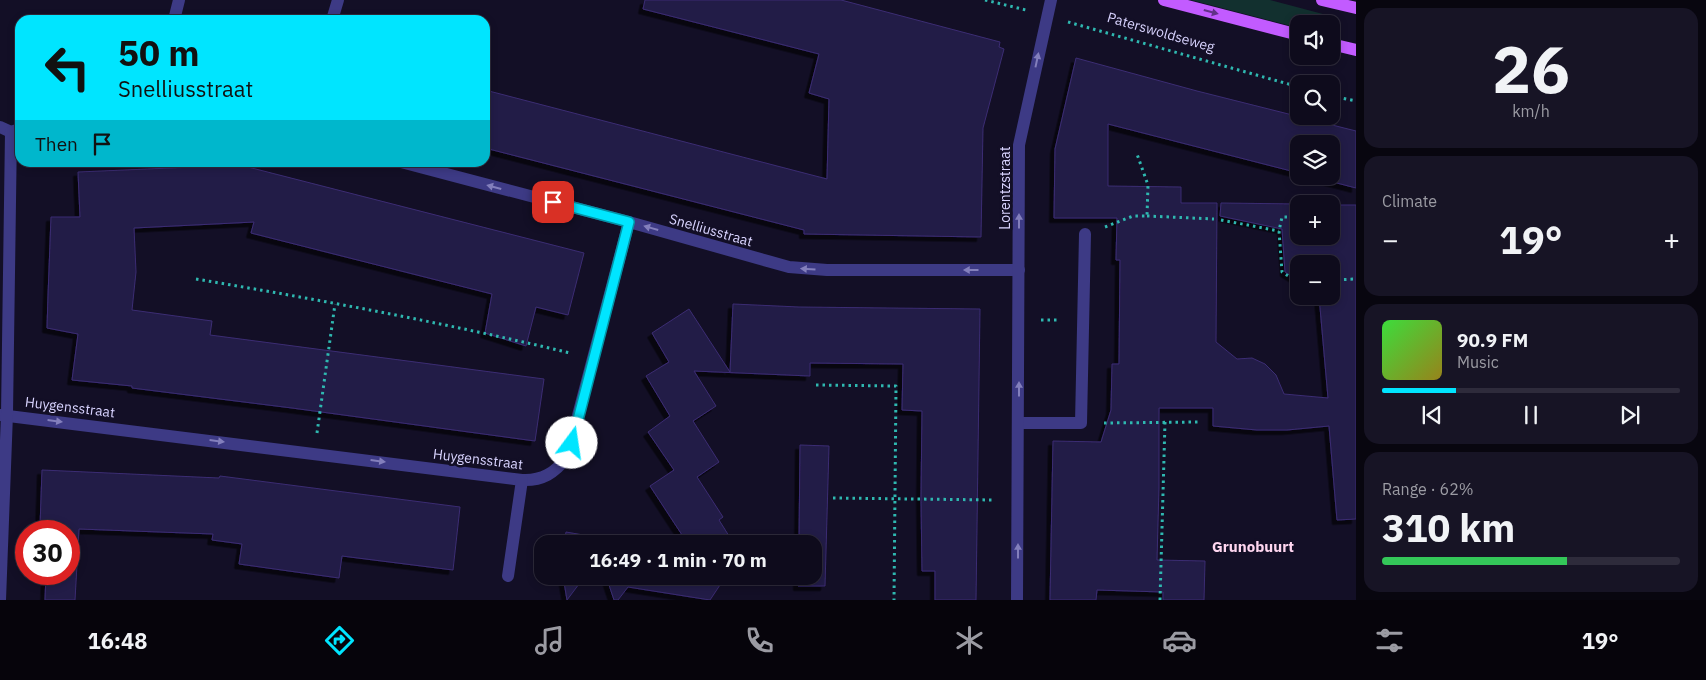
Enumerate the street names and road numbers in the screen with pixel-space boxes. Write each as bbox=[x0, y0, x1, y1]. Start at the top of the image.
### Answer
street label: Paterswoldseweg bbox=[1105, 8, 1217, 56]
street label: Lorentzstraat bbox=[996, 146, 1014, 230]
street label: Snelliusstraat bbox=[667, 209, 755, 251]
street label: Huygensstraat bbox=[24, 393, 116, 421]
street label: Huygensstraat bbox=[432, 445, 524, 473]

